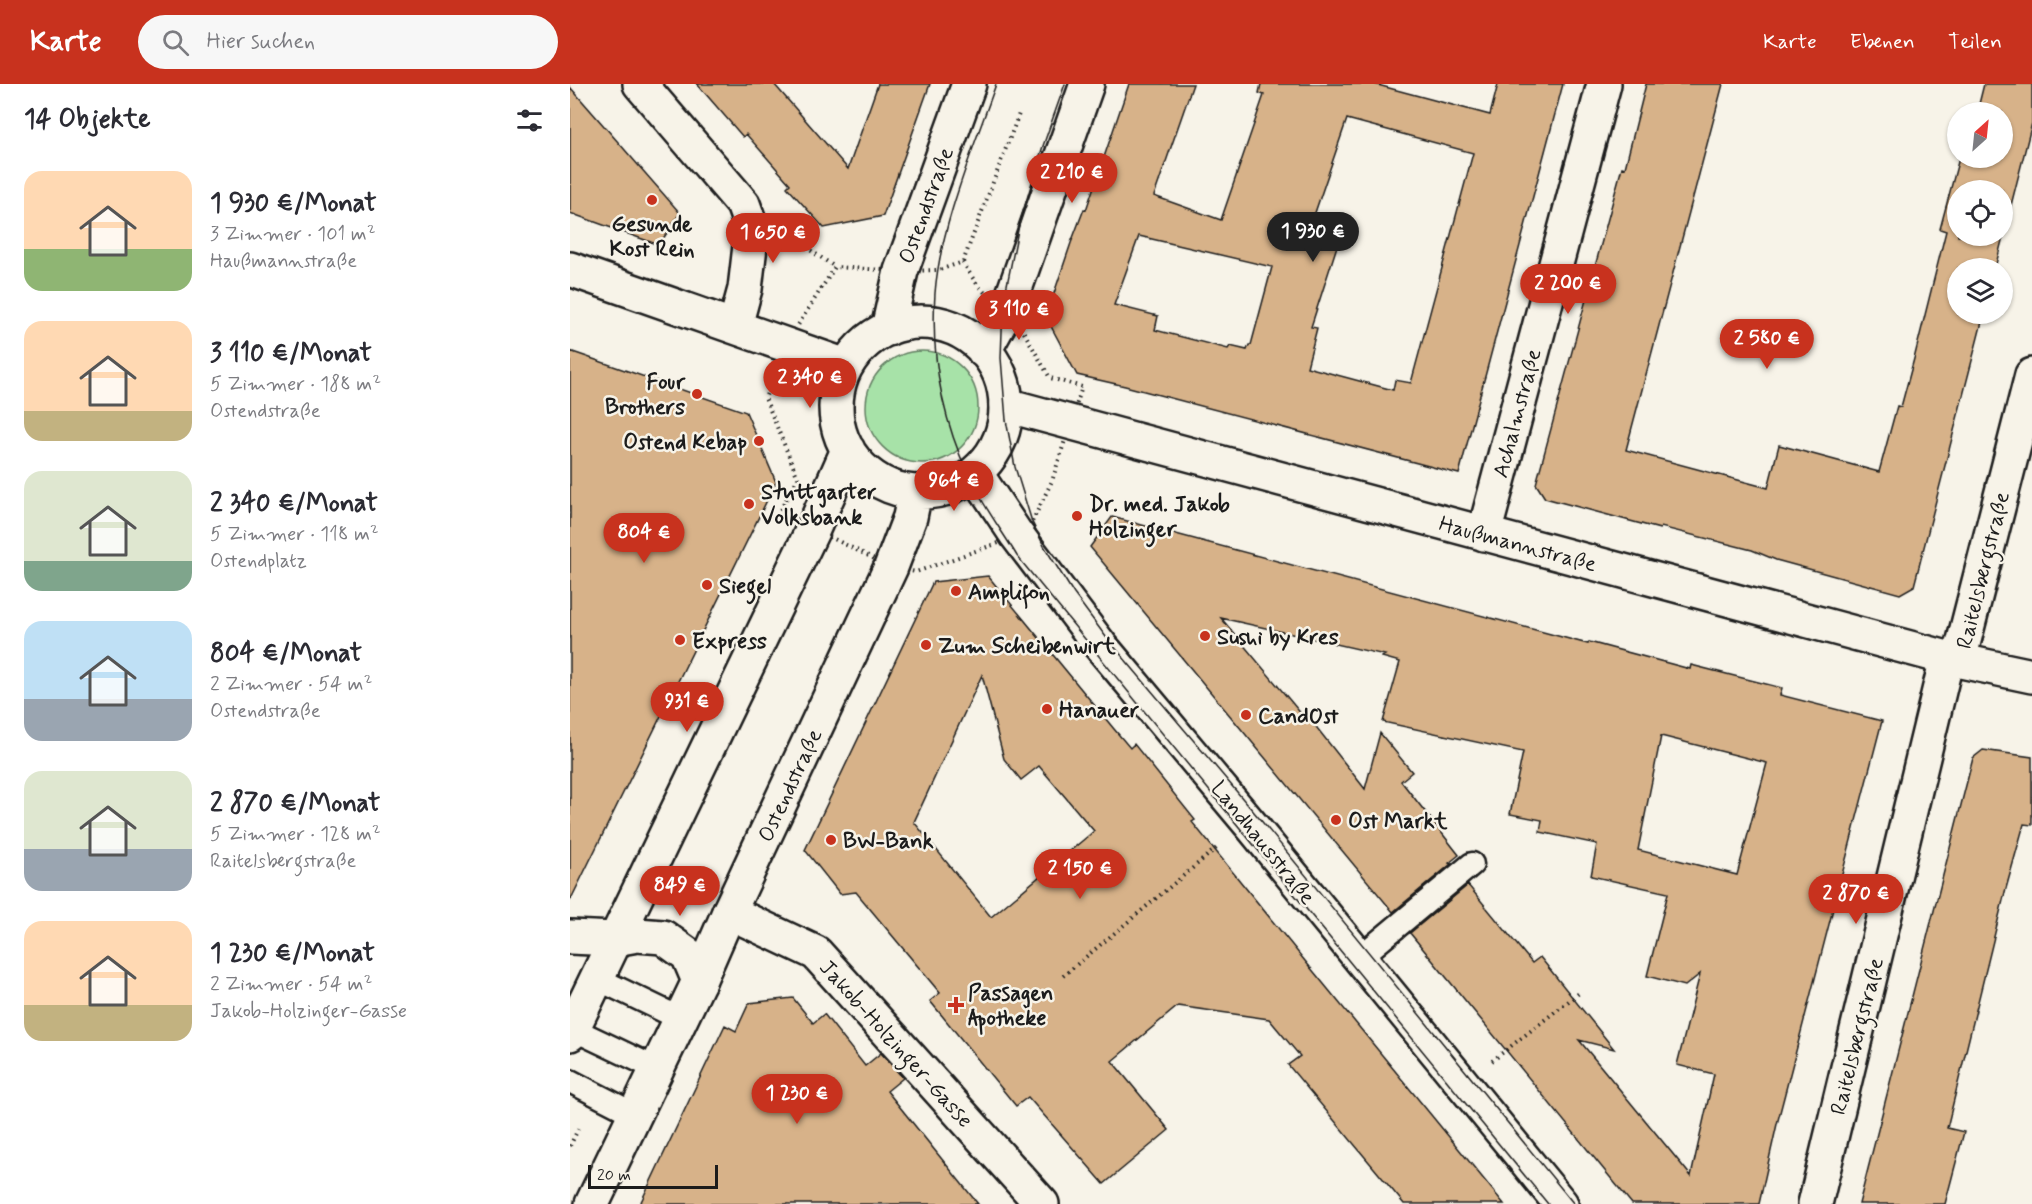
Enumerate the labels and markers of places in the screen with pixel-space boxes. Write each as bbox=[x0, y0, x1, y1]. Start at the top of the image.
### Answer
pin: 2 210 € bbox=[1017, 153, 1127, 204]
marker: Gesunde Kost Rein bbox=[645, 193, 659, 207]
place label: Gesunde Kost Rein bbox=[609, 211, 695, 264]
pin: 1 930 € bbox=[1258, 212, 1368, 263]
pin: 1 650 € bbox=[718, 213, 828, 264]
pin: 2 200 € bbox=[1513, 264, 1623, 315]
pin: 3 110 € bbox=[964, 290, 1074, 341]
pin: 2 580 € bbox=[1712, 319, 1822, 370]
pin: 2 340 € bbox=[755, 358, 865, 409]
place label: Four Brothers bbox=[605, 369, 686, 422]
marker: Four Brothers bbox=[690, 387, 704, 401]
place label: Ostend Kebap bbox=[623, 429, 747, 457]
marker: Ostend Kebap bbox=[752, 434, 766, 448]
pin: 964 € bbox=[912, 461, 996, 512]
place label: Stuttgarter Volksbank bbox=[761, 479, 877, 532]
place label: Dr. med. Jakob Holzinger bbox=[1089, 491, 1230, 548]
marker: Stuttgarter Volksbank bbox=[742, 497, 756, 511]
marker: Dr. med. Jakob Holzinger bbox=[1070, 509, 1084, 523]
pin: 804 € bbox=[602, 513, 686, 564]
place label: Siegel bbox=[719, 573, 772, 605]
marker: Siegel bbox=[700, 578, 714, 592]
place label: Amplifon bbox=[968, 579, 1050, 609]
marker: Amplifon bbox=[949, 584, 963, 598]
place label: Sushi by Kres bbox=[1217, 624, 1339, 652]
place label: Express bbox=[692, 628, 767, 656]
marker: Sushi by Kres bbox=[1198, 629, 1212, 643]
marker: Express bbox=[673, 633, 687, 647]
place label: Zum Scheibenwirt bbox=[938, 633, 1117, 661]
marker: Zum Scheibenwirt bbox=[919, 638, 933, 652]
pin: 931 € bbox=[645, 682, 729, 733]
place label: Hanauer bbox=[1059, 697, 1140, 725]
marker: Hanauer bbox=[1040, 702, 1054, 716]
place label: CandOst bbox=[1258, 703, 1339, 731]
marker: CandOst bbox=[1239, 708, 1253, 722]
place label: Ost Markt bbox=[1348, 808, 1449, 836]
marker: Ost Markt bbox=[1329, 813, 1343, 827]
place label: BW-Bank bbox=[843, 828, 934, 856]
marker: BW-Bank bbox=[824, 833, 838, 847]
pin: 2 150 € bbox=[1025, 849, 1135, 900]
pin: 849 € bbox=[638, 866, 722, 917]
pin: 2 870 € bbox=[1801, 874, 1911, 925]
place label: Passagen Apotheke bbox=[968, 980, 1053, 1035]
marker: Passagen Apotheke bbox=[949, 998, 963, 1012]
pin: 1 230 € bbox=[742, 1074, 852, 1125]

